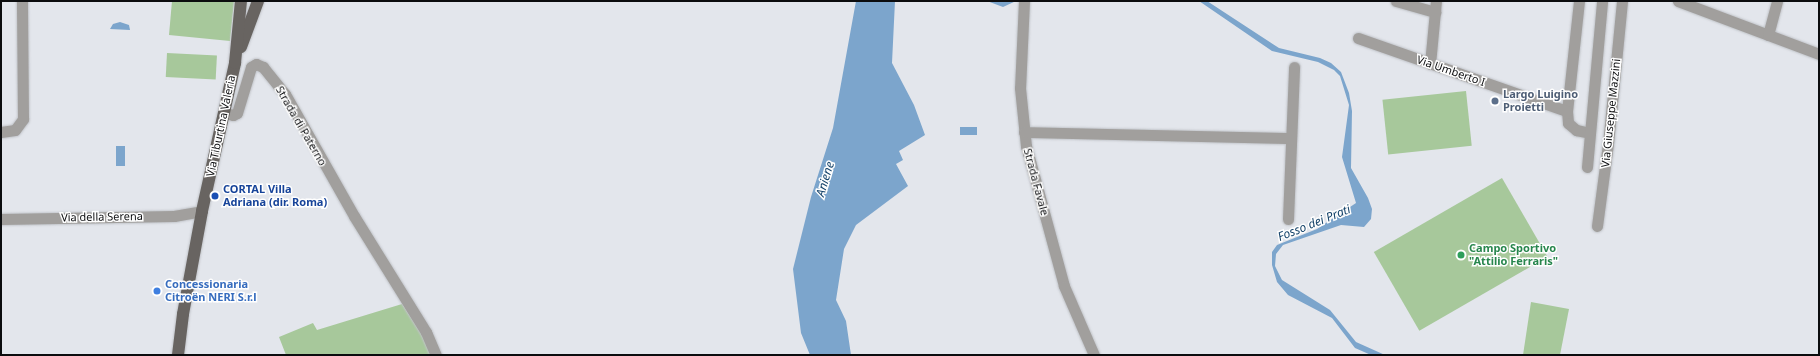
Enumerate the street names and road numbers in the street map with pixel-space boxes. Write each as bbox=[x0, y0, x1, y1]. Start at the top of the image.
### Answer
street label: Via Umberto I bbox=[1415, 53, 1487, 89]
street label: Via Giuseppe Mazzini bbox=[1599, 58, 1623, 168]
street label: Via Tiburtina Valeria bbox=[204, 74, 238, 178]
street label: Strada di Paterno bbox=[273, 84, 329, 168]
street label: Strada Favale bbox=[1021, 147, 1051, 217]
street label: Via della Serena bbox=[61, 210, 143, 224]

